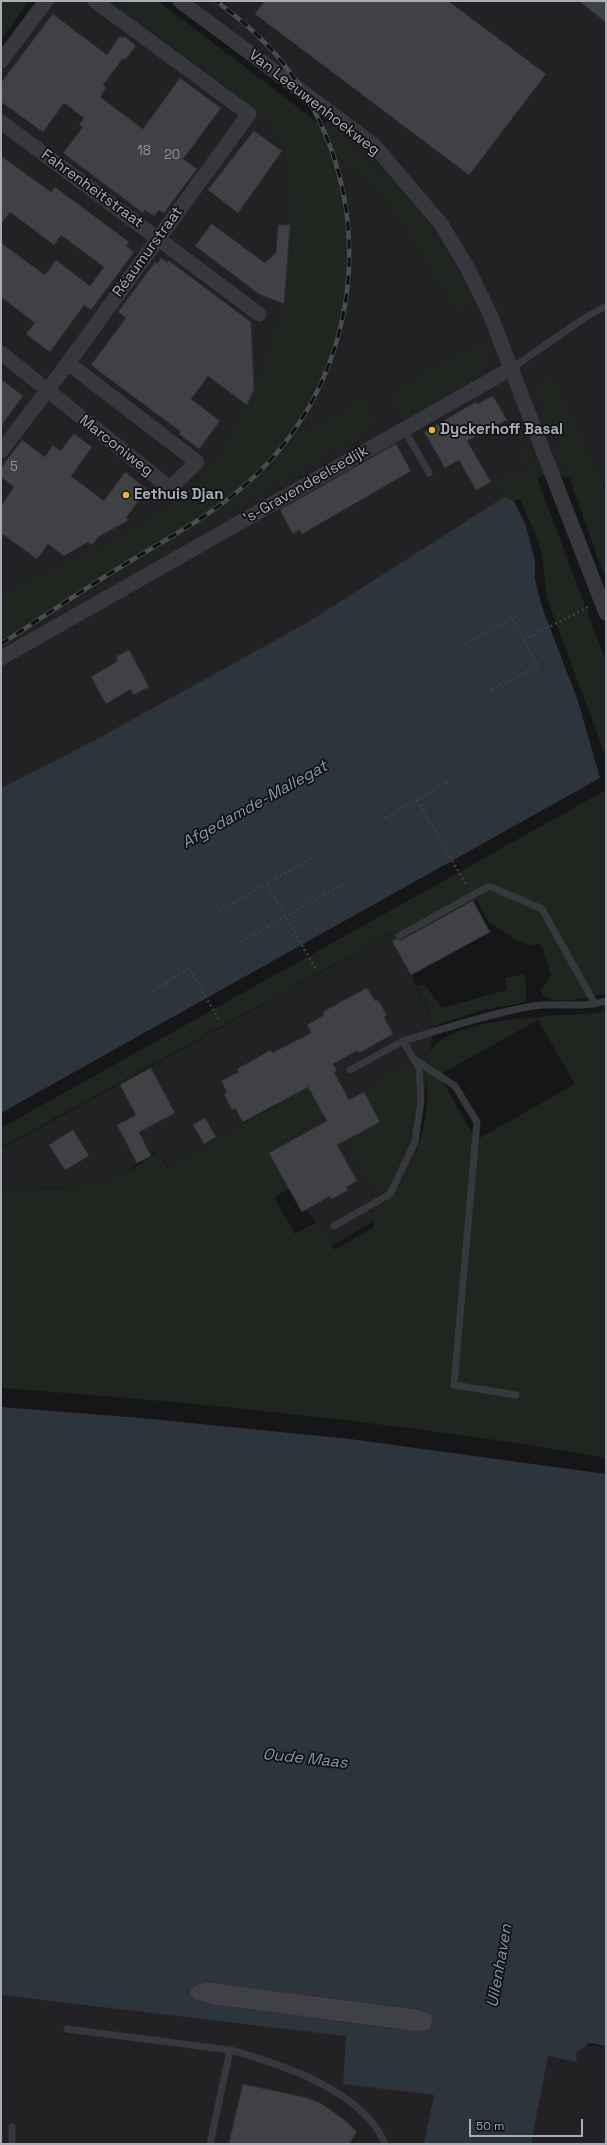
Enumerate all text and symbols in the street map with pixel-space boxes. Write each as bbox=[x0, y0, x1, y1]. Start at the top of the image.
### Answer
street label: Van Leeuwenhoekweg bbox=[245, 46, 383, 160]
house number: 18 bbox=[137, 143, 151, 159]
street label: Fahrenheitstraat bbox=[38, 146, 146, 232]
house number: 20 bbox=[164, 147, 180, 163]
street label: Réaumurstraat bbox=[109, 203, 187, 301]
street label: Marconiweg bbox=[76, 412, 156, 480]
place label: Dyckerhoff Basal bbox=[440, 421, 563, 439]
marker: Dyckerhoff Basal bbox=[427, 425, 437, 435]
street label: 's-Gravendeelsedijk bbox=[241, 442, 371, 528]
house number: 5 bbox=[10, 459, 18, 475]
place label: Eethuis Djan bbox=[134, 486, 224, 504]
marker: Eethuis Djan bbox=[121, 490, 131, 500]
water label: Afgedamde-Mallegat bbox=[179, 757, 331, 853]
water label: Oude Maas bbox=[262, 1745, 348, 1773]
water label: Uilenhaven bbox=[483, 1923, 517, 2009]
scale bar bbox=[471, 2111, 585, 2137]
text: 50 m bbox=[476, 2118, 504, 2134]

